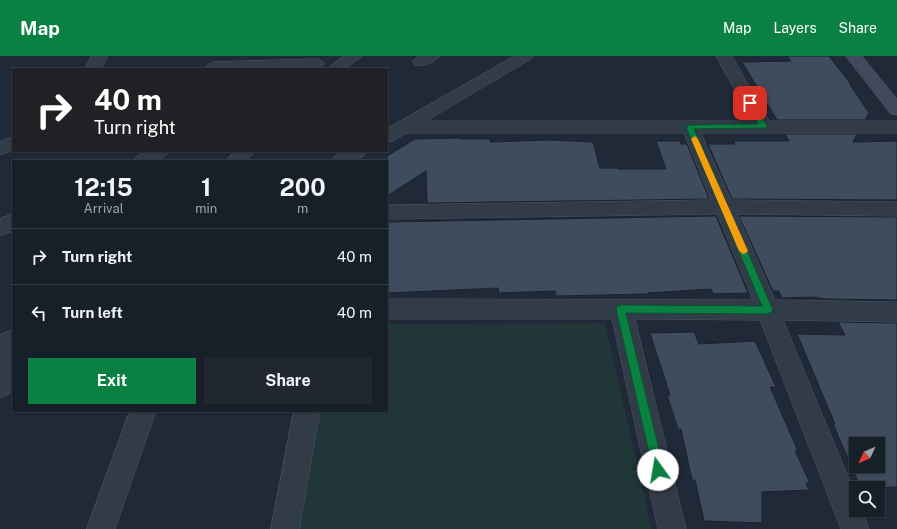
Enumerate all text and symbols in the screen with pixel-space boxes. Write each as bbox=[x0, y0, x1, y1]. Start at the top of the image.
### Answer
text: Map bbox=[20, 17, 60, 39]
text: Map bbox=[723, 20, 751, 36]
text: Layers bbox=[773, 20, 817, 36]
text: Share bbox=[839, 20, 877, 36]
text: 40 m bbox=[94, 83, 162, 116]
icon: right bbox=[28, 84, 80, 136]
pin bbox=[733, 86, 767, 120]
icon: arrive bbox=[739, 92, 761, 114]
text: Turn right bbox=[94, 117, 176, 138]
text: 12:15 bbox=[74, 173, 133, 201]
text: 1 bbox=[201, 173, 211, 201]
text: 200 bbox=[280, 173, 326, 201]
text: Arrival bbox=[83, 201, 124, 216]
text: min bbox=[195, 201, 217, 216]
text: m bbox=[297, 201, 308, 216]
icon: right bbox=[28, 246, 50, 268]
text: Turn right bbox=[62, 248, 132, 265]
text: 40 m bbox=[337, 248, 372, 265]
icon: left bbox=[28, 302, 50, 324]
text: Turn left bbox=[62, 304, 123, 321]
text: 40 m bbox=[337, 304, 372, 321]
button: Exit bbox=[28, 358, 196, 404]
button: Share bbox=[204, 358, 372, 404]
north arrow bbox=[849, 437, 885, 473]
map controls bbox=[849, 437, 885, 517]
position arrow bbox=[637, 449, 679, 491]
button: search bbox=[849, 481, 885, 517]

